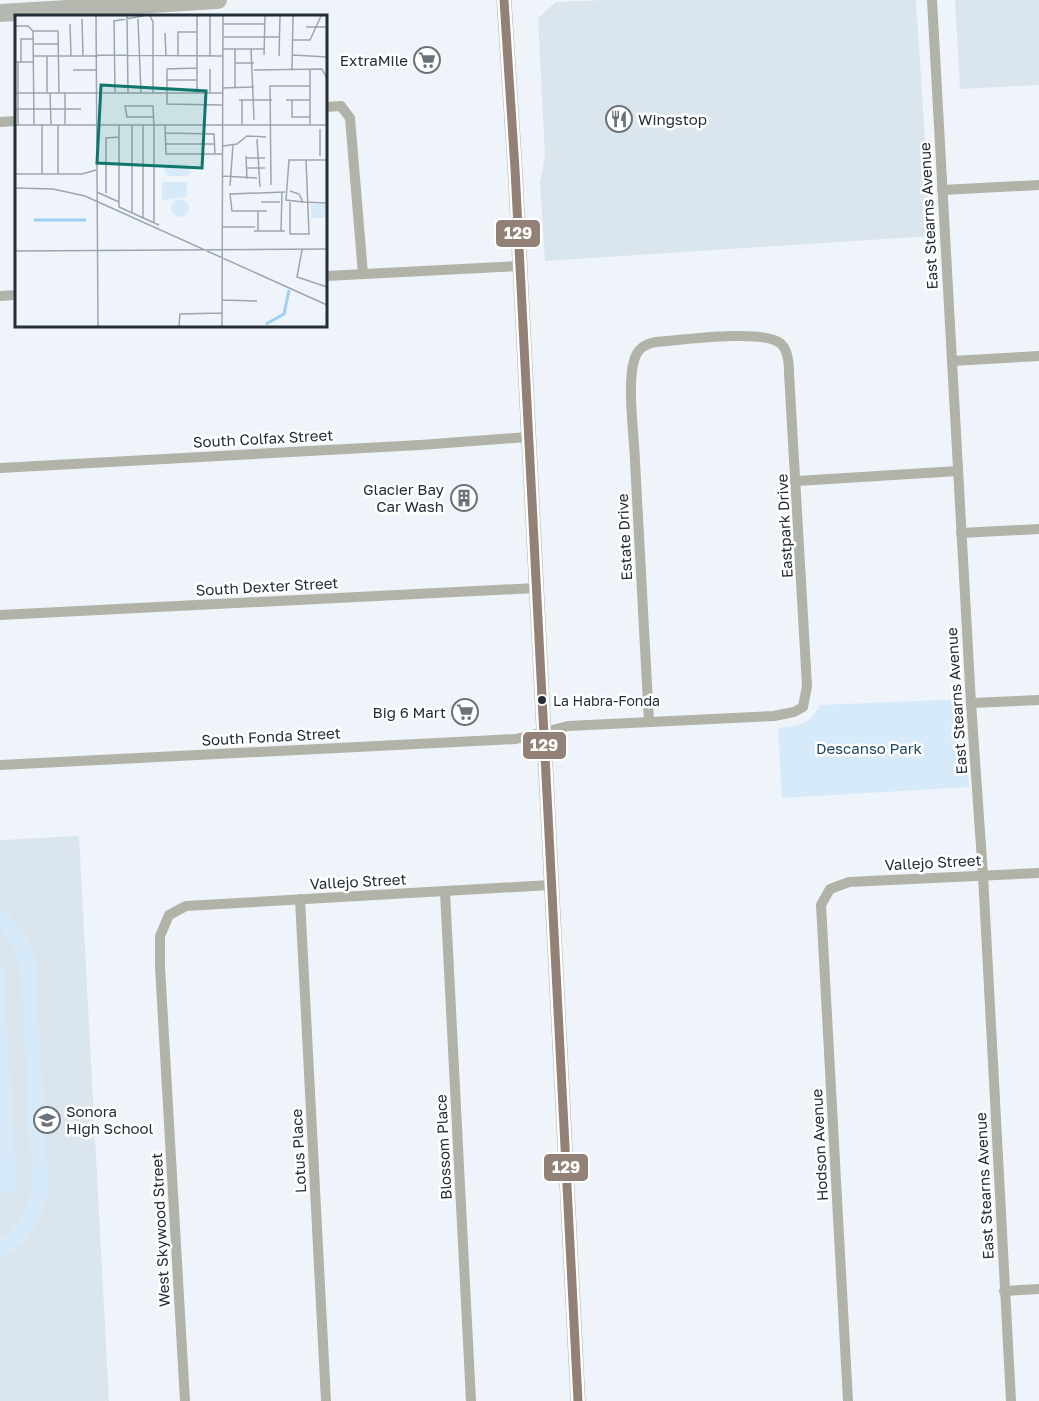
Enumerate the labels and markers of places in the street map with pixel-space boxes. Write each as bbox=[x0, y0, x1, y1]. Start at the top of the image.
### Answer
supermarket icon: ExtraMile bbox=[412, 45, 442, 75]
place label: ExtraMile bbox=[340, 51, 408, 69]
restaurant icon: Wingstop bbox=[604, 104, 634, 134]
place label: Wingstop bbox=[638, 110, 707, 128]
place label: Glacier Bay Car Wash bbox=[363, 480, 445, 515]
building icon: Glacier Bay Car Wash bbox=[449, 483, 479, 513]
place label: La Habra-Fonda bbox=[553, 692, 660, 709]
marker: La Habra-Fonda bbox=[536, 694, 548, 706]
supermarket icon: Big 6 Mart bbox=[450, 697, 480, 727]
place label: Big 6 Mart bbox=[373, 703, 446, 721]
place label: Sonora High School bbox=[66, 1102, 154, 1137]
school or university icon: Sonora High School bbox=[32, 1105, 62, 1135]

